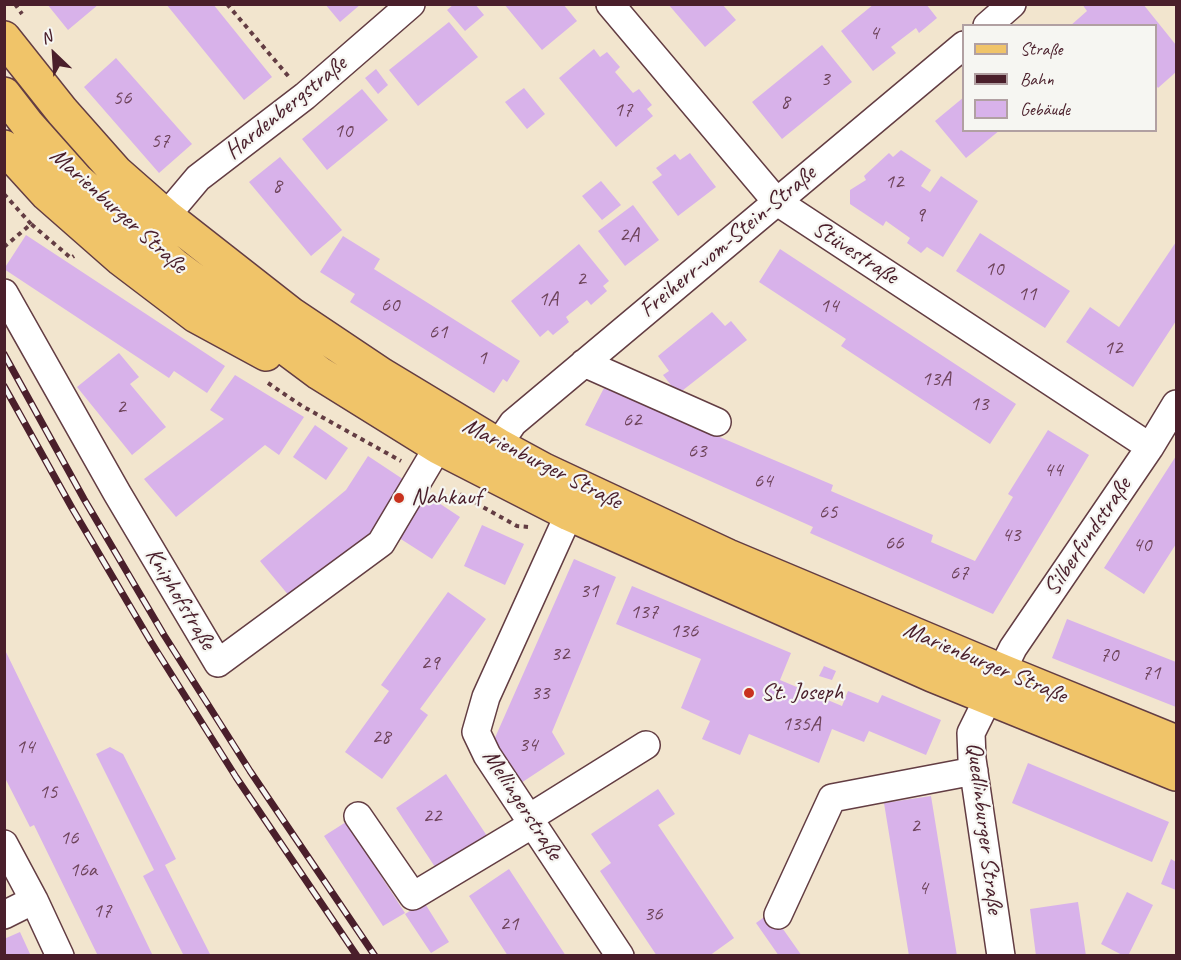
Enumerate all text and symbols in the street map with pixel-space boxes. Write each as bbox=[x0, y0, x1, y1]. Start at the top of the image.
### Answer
house number: 4 bbox=[869, 20, 879, 46]
north arrow bbox=[24, 24, 84, 84]
legend bbox=[962, 24, 1157, 132]
text: N bbox=[38, 27, 55, 49]
text: Straße bbox=[1020, 38, 1062, 60]
street label: Hardenbergstraße bbox=[219, 50, 353, 166]
house number: 3 bbox=[820, 66, 830, 92]
text: Bahn bbox=[1020, 68, 1054, 90]
house number: 56 bbox=[113, 85, 131, 111]
house number: 8 bbox=[780, 89, 790, 115]
house number: 17 bbox=[614, 97, 632, 123]
text: Gebäude bbox=[1020, 98, 1070, 120]
house number: 10 bbox=[334, 118, 352, 144]
house number: 57 bbox=[151, 128, 169, 154]
street label: Marienburger Straße bbox=[43, 142, 193, 280]
street label: Freiherr-vom-Stein-Straße bbox=[634, 160, 822, 324]
house number: 12 bbox=[885, 169, 903, 195]
house number: 8 bbox=[272, 173, 282, 199]
house number: 9 bbox=[915, 202, 925, 228]
street label: Stüvestraße bbox=[807, 215, 903, 291]
house number: 2A bbox=[619, 222, 639, 248]
house number: 10 bbox=[985, 256, 1003, 282]
house number: 2 bbox=[576, 266, 586, 292]
house number: 11 bbox=[1018, 281, 1036, 307]
house number: 1A bbox=[538, 286, 558, 312]
house number: 60 bbox=[381, 292, 399, 318]
house number: 14 bbox=[820, 293, 838, 319]
house number: 61 bbox=[429, 319, 447, 345]
house number: 12 bbox=[1104, 335, 1122, 361]
house number: 1 bbox=[477, 345, 487, 371]
house number: 13A bbox=[921, 366, 951, 392]
house number: 13 bbox=[970, 391, 988, 417]
house number: 2 bbox=[116, 394, 126, 420]
house number: 62 bbox=[623, 407, 641, 433]
street label: Marienburger Straße bbox=[458, 411, 626, 517]
house number: 63 bbox=[688, 438, 706, 464]
house number: 44 bbox=[1044, 457, 1062, 483]
house number: 64 bbox=[754, 468, 772, 494]
street label: Silberfundstraße bbox=[1038, 472, 1138, 602]
place label: Nahkauf bbox=[411, 484, 481, 512]
marker: Nahkauf bbox=[392, 491, 406, 505]
house number: 65 bbox=[819, 499, 837, 525]
house number: 43 bbox=[1002, 522, 1020, 548]
house number: 66 bbox=[885, 530, 903, 556]
house number: 40 bbox=[1133, 532, 1151, 558]
street label: Kniphofstraße bbox=[138, 543, 222, 655]
house number: 67 bbox=[950, 560, 968, 586]
house number: 31 bbox=[580, 578, 598, 604]
house number: 137 bbox=[630, 599, 658, 625]
street label: Marienburger Straße bbox=[899, 616, 1071, 710]
house number: 136 bbox=[670, 618, 698, 644]
house number: 32 bbox=[551, 641, 569, 667]
house number: 70 bbox=[1100, 642, 1118, 668]
house number: 29 bbox=[421, 650, 439, 676]
house number: 71 bbox=[1142, 660, 1160, 686]
place label: St. Joseph bbox=[761, 679, 843, 707]
house number: 33 bbox=[531, 680, 549, 706]
marker: St. Joseph bbox=[742, 686, 756, 700]
house number: 135A bbox=[782, 711, 820, 737]
house number: 28 bbox=[372, 724, 390, 750]
house number: 34 bbox=[519, 732, 537, 758]
house number: 14 bbox=[16, 734, 34, 760]
street label: Quedlinburger Straße bbox=[959, 741, 1009, 915]
street label: Mellingerstraße bbox=[476, 744, 568, 866]
house number: 15 bbox=[39, 779, 57, 805]
house number: 22 bbox=[423, 803, 441, 829]
house number: 2 bbox=[910, 813, 920, 839]
house number: 16 bbox=[60, 825, 78, 851]
house number: 16a bbox=[69, 857, 97, 883]
house number: 4 bbox=[918, 875, 928, 901]
house number: 17 bbox=[93, 898, 111, 924]
house number: 36 bbox=[644, 901, 662, 927]
house number: 21 bbox=[500, 911, 518, 937]

